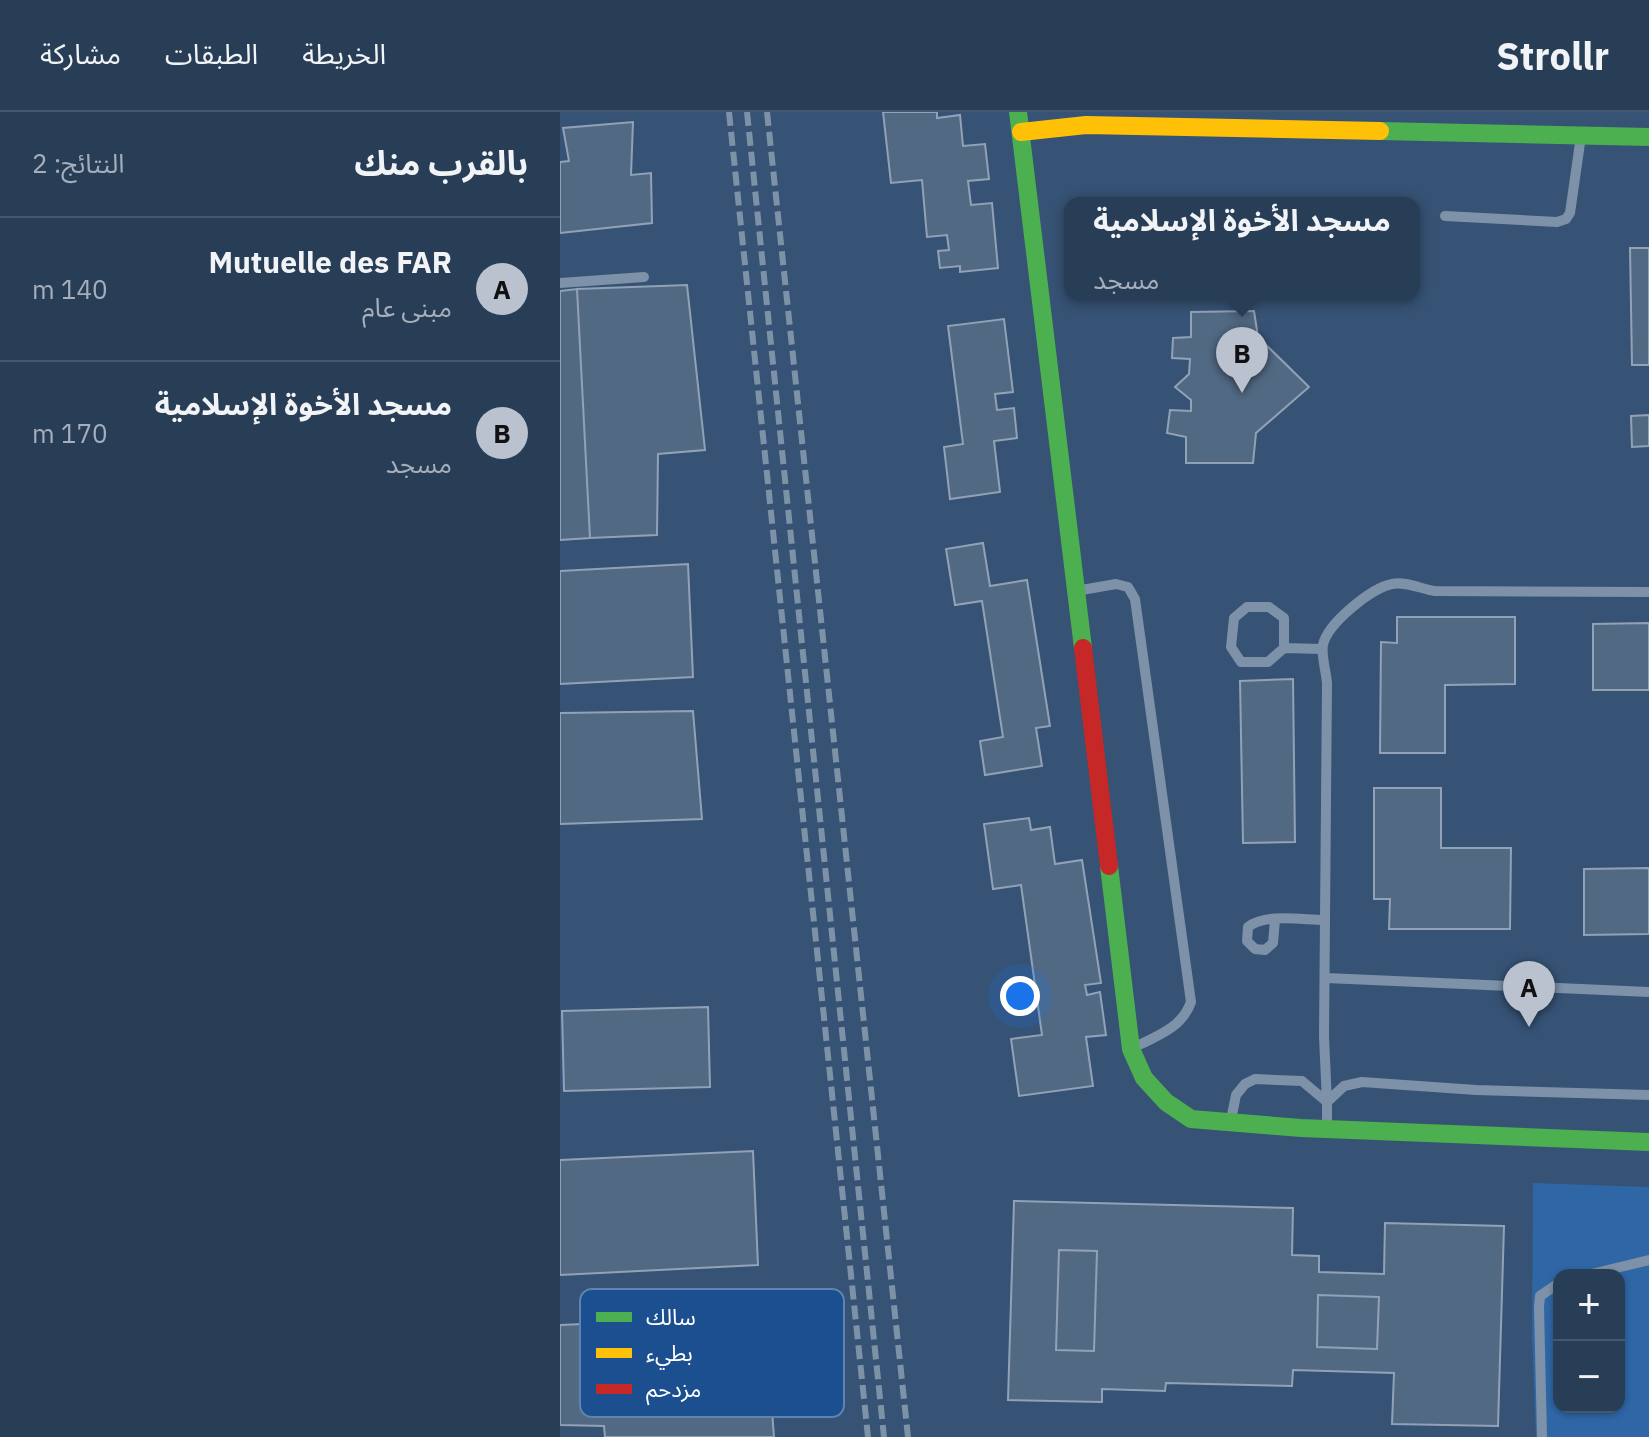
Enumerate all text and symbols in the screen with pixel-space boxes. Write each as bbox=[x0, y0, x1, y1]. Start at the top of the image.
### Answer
text: Strollr bbox=[1496, 31, 1609, 80]
text: مشاركة bbox=[40, 35, 121, 72]
text: الطبقات bbox=[165, 35, 258, 72]
text: الخريطة bbox=[302, 35, 386, 72]
text: بالقرب منك bbox=[354, 140, 528, 184]
text: النتائج: 2 bbox=[32, 146, 124, 180]
popup bbox=[1064, 197, 1420, 301]
text: مسجد الأخوة الإسلامية bbox=[1093, 200, 1391, 239]
text: Mutuelle des FAR bbox=[208, 242, 452, 281]
text: مسجد bbox=[1093, 262, 1160, 296]
text: 140 m bbox=[32, 272, 108, 306]
text: A bbox=[493, 272, 511, 306]
text: مبنى عام bbox=[362, 290, 452, 324]
pin: B bbox=[1216, 327, 1268, 393]
text: مسجد الأخوة الإسلامية bbox=[155, 384, 452, 423]
text: 170 m bbox=[32, 416, 108, 450]
text: B bbox=[493, 416, 511, 450]
text: مسجد bbox=[386, 446, 452, 480]
pin: A bbox=[1503, 961, 1555, 1027]
your location bbox=[1000, 976, 1040, 1016]
map controls bbox=[1553, 1269, 1625, 1413]
button: + bbox=[1553, 1269, 1625, 1341]
legend bbox=[580, 1289, 844, 1417]
text: سالك bbox=[646, 1302, 696, 1331]
text: بطيء bbox=[646, 1338, 693, 1370]
button: − bbox=[1553, 1341, 1625, 1413]
text: مزدحم bbox=[646, 1374, 701, 1406]

